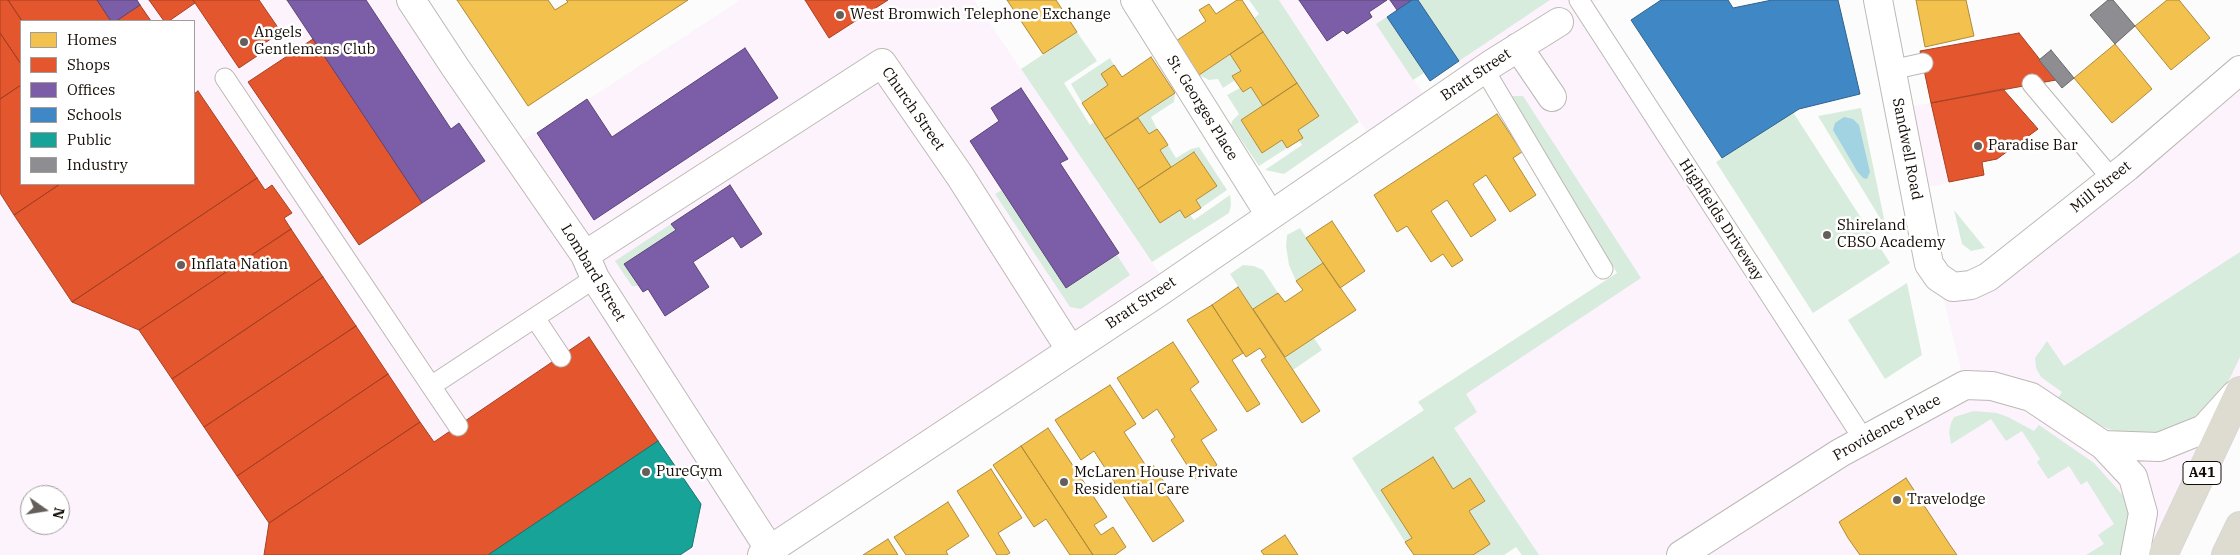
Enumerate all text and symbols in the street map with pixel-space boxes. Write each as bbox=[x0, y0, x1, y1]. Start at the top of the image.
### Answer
place label: West Bromwich Telephone Exchange bbox=[850, 6, 1111, 24]
marker: West Bromwich Telephone Exchange bbox=[834, 9, 846, 21]
legend bbox=[20, 20, 195, 185]
place label: Angels Gentlemens Club bbox=[254, 24, 375, 59]
text: Homes bbox=[67, 30, 117, 49]
marker: Angels Gentlemens Club bbox=[238, 36, 250, 48]
street label: Bratt Street bbox=[1437, 45, 1515, 105]
street label: St. Georges Place bbox=[1162, 52, 1242, 164]
text: Shops bbox=[67, 55, 110, 74]
street label: Church Street bbox=[878, 64, 948, 154]
text: Offices bbox=[67, 80, 115, 99]
street label: Sandwell Road bbox=[1888, 96, 1926, 202]
text: Schools bbox=[67, 105, 122, 124]
text: Public bbox=[67, 130, 112, 149]
place label: Paradise Bar bbox=[1988, 137, 2078, 155]
marker: Paradise Bar bbox=[1972, 140, 1984, 152]
text: Industry bbox=[67, 155, 128, 174]
street label: Highfields Driveway bbox=[1675, 156, 1767, 284]
street label: Mill Street bbox=[2067, 157, 2135, 217]
place label: Shireland CBSO Academy bbox=[1837, 217, 1945, 252]
street label: Lombard Street bbox=[557, 221, 629, 325]
marker: Shireland CBSO Academy bbox=[1821, 229, 1833, 241]
place label: Inflata Nation bbox=[191, 256, 288, 274]
marker: Inflata Nation bbox=[175, 259, 187, 271]
street label: Bratt Street bbox=[1102, 273, 1180, 333]
street label: Providence Place bbox=[1830, 391, 1944, 465]
road number: A41 bbox=[2183, 462, 2221, 484]
place label: PureGym bbox=[656, 463, 723, 481]
place label: McLaren House Private Residential Care bbox=[1074, 464, 1238, 499]
marker: PureGym bbox=[640, 466, 652, 478]
marker: McLaren House Private Residential Care bbox=[1058, 476, 1070, 488]
north arrow bbox=[20, 485, 70, 535]
place label: Travelodge bbox=[1907, 491, 1985, 509]
marker: Travelodge bbox=[1891, 494, 1903, 506]
text: N bbox=[49, 506, 69, 521]

